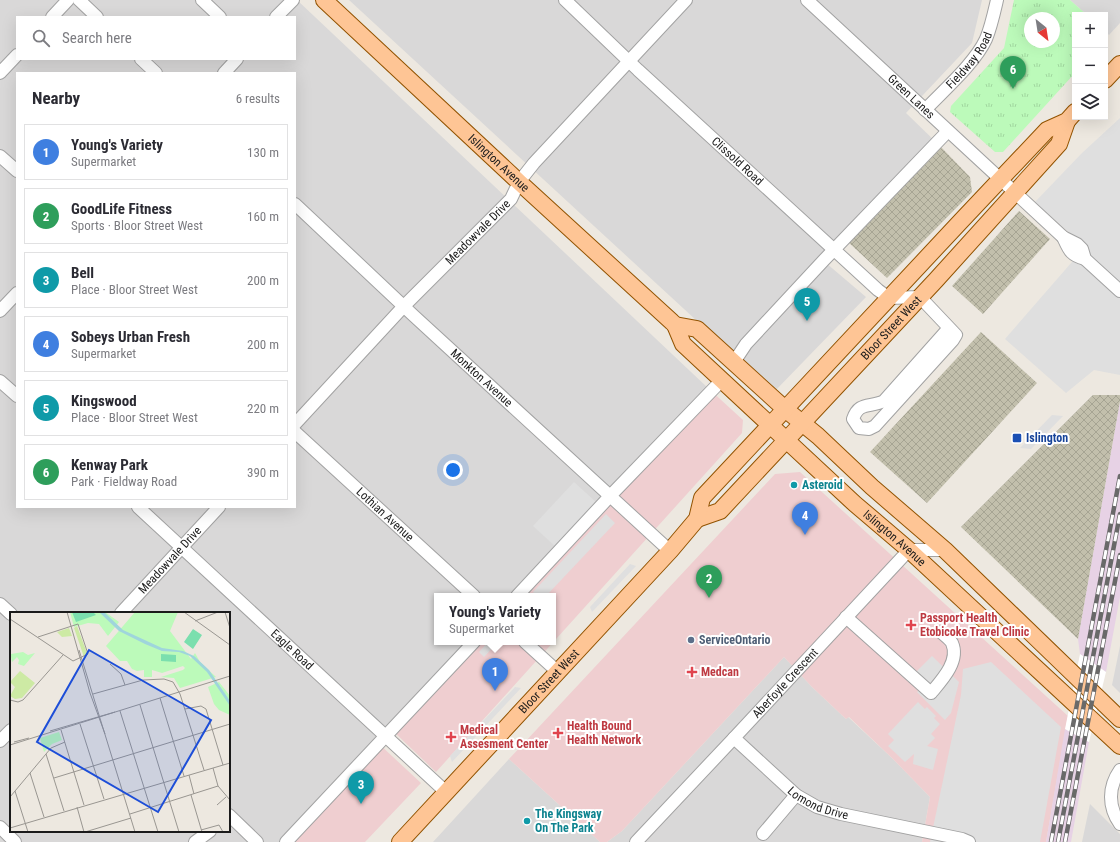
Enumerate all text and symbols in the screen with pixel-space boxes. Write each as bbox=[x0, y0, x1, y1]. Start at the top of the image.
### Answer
north arrow bbox=[1024, 12, 1060, 48]
map controls bbox=[1072, 12, 1108, 120]
button: + bbox=[1072, 12, 1108, 48]
search box bbox=[16, 16, 296, 60]
icon: search bbox=[30, 27, 52, 49]
text: Search here bbox=[62, 29, 132, 47]
street label: Fieldway Road bbox=[943, 30, 995, 92]
button: − bbox=[1072, 48, 1108, 84]
pin: 6 bbox=[1000, 56, 1026, 89]
street label: Green Lanes bbox=[885, 71, 938, 122]
button: layers bbox=[1072, 84, 1108, 120]
text: Nearby bbox=[32, 88, 80, 108]
text: 6 results bbox=[236, 91, 280, 106]
street label: Islington Avenue bbox=[465, 131, 532, 195]
street label: Clissold Road bbox=[709, 134, 766, 188]
text: Young's Variety bbox=[71, 136, 163, 154]
text: 1 bbox=[43, 145, 49, 160]
text: 130 m bbox=[247, 145, 279, 160]
text: Supermarket bbox=[71, 154, 136, 169]
street label: Meadowvale Drive bbox=[442, 197, 513, 268]
text: GoodLife Fitness bbox=[71, 200, 172, 218]
text: 2 bbox=[43, 209, 49, 224]
text: 160 m bbox=[247, 209, 279, 224]
text: Sports · Bloor Street West bbox=[71, 218, 203, 233]
text: Bell bbox=[71, 264, 94, 282]
text: 3 bbox=[43, 273, 49, 288]
text: 200 m bbox=[247, 273, 279, 288]
text: Place · Bloor Street West bbox=[71, 282, 198, 297]
pin: 5 bbox=[794, 288, 820, 321]
street label: Bloor Street West bbox=[858, 293, 925, 363]
text: Sobeys Urban Fresh bbox=[71, 328, 190, 346]
text: 4 bbox=[43, 337, 49, 352]
text: 200 m bbox=[247, 337, 279, 352]
text: Supermarket bbox=[71, 346, 136, 361]
street label: Monkton Avenue bbox=[448, 346, 516, 410]
text: Kingswood bbox=[71, 392, 137, 410]
text: 5 bbox=[43, 401, 49, 416]
text: 220 m bbox=[247, 401, 279, 416]
text: Place · Bloor Street West bbox=[71, 410, 198, 425]
place label: Islington bbox=[1026, 431, 1068, 445]
marker: Islington bbox=[1011, 432, 1023, 444]
text: Kenway Park bbox=[71, 456, 148, 474]
your location bbox=[443, 460, 463, 480]
text: 6 bbox=[43, 465, 49, 480]
text: 390 m bbox=[247, 465, 279, 480]
text: Park · Fieldway Road bbox=[71, 474, 177, 489]
place label: Asteroid bbox=[802, 478, 843, 492]
marker: Asteroid bbox=[789, 480, 799, 490]
street label: Lothian Avenue bbox=[353, 485, 417, 544]
pin: 4 bbox=[792, 502, 818, 535]
street label: Islington Avenue bbox=[860, 507, 929, 569]
street label: Meadowvale Drive bbox=[135, 523, 205, 597]
pin: 2 bbox=[696, 565, 722, 598]
popup bbox=[434, 593, 556, 645]
text: Young's Variety bbox=[449, 603, 541, 621]
place label: Passport Health Etobicoke Travel Clinic bbox=[920, 611, 1030, 639]
inset map bbox=[10, 612, 230, 832]
marker: Passport Health Etobicoke Travel Clinic bbox=[905, 619, 917, 631]
text: Supermarket bbox=[449, 621, 514, 636]
street label: Eagle Road bbox=[268, 627, 316, 673]
place label: ServiceOntario bbox=[699, 633, 770, 647]
marker: ServiceOntario bbox=[686, 635, 696, 645]
street label: Aberfoyle Crescent bbox=[749, 645, 821, 721]
street label: Bloor Street West bbox=[516, 646, 582, 716]
pin: 1 bbox=[482, 658, 508, 691]
place label: Medcan bbox=[701, 665, 739, 679]
marker: Medcan bbox=[686, 666, 698, 678]
place label: Health Bound Health Network bbox=[567, 719, 641, 747]
place label: Medical Assesment Center bbox=[460, 723, 548, 751]
marker: Health Bound Health Network bbox=[552, 727, 564, 739]
marker: Medical Assesment Center bbox=[445, 731, 457, 743]
pin: 3 bbox=[348, 771, 374, 804]
street label: Lomond Drive bbox=[785, 784, 850, 822]
place label: The Kingsway On The Park bbox=[535, 807, 602, 835]
marker: The Kingsway On The Park bbox=[522, 816, 532, 826]

